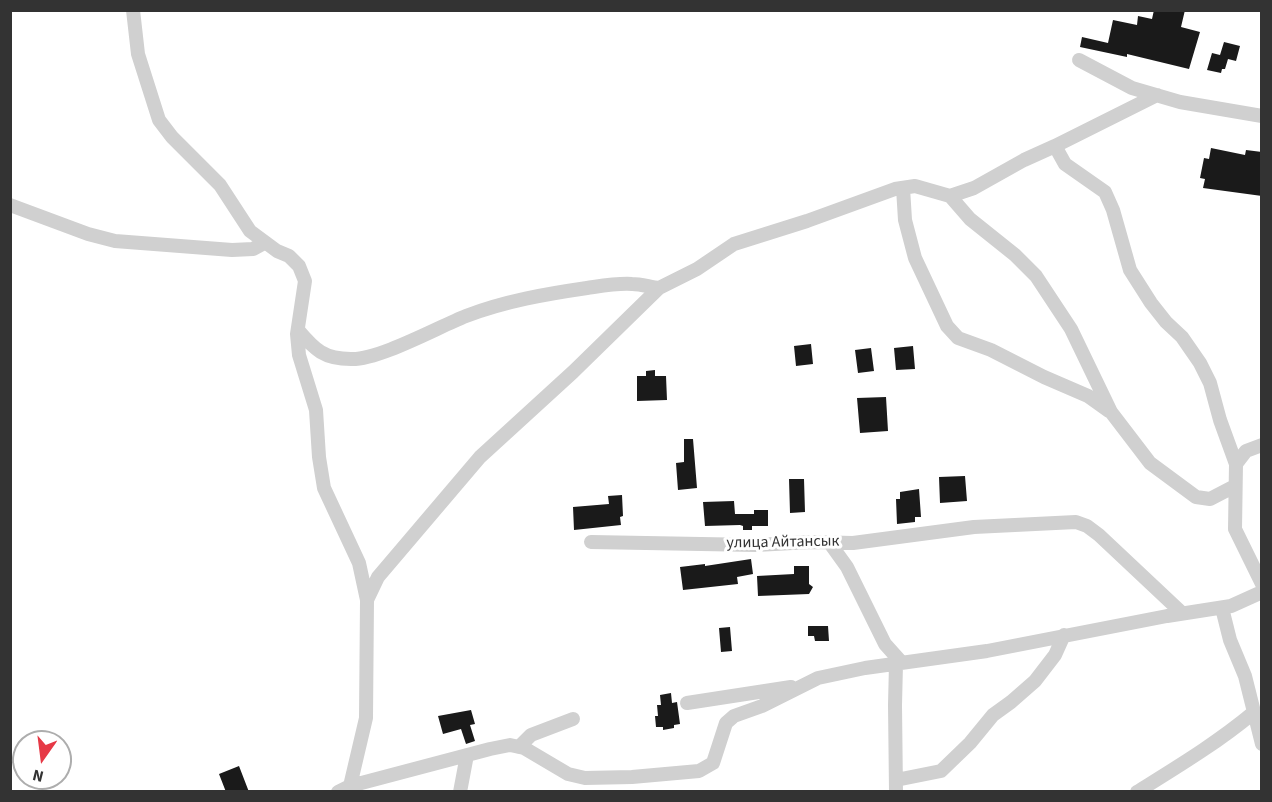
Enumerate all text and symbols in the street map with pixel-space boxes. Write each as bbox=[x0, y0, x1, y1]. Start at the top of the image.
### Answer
street label: улица Айтансык bbox=[726, 532, 840, 554]
north arrow bbox=[12, 730, 72, 790]
text: N bbox=[30, 764, 46, 787]

